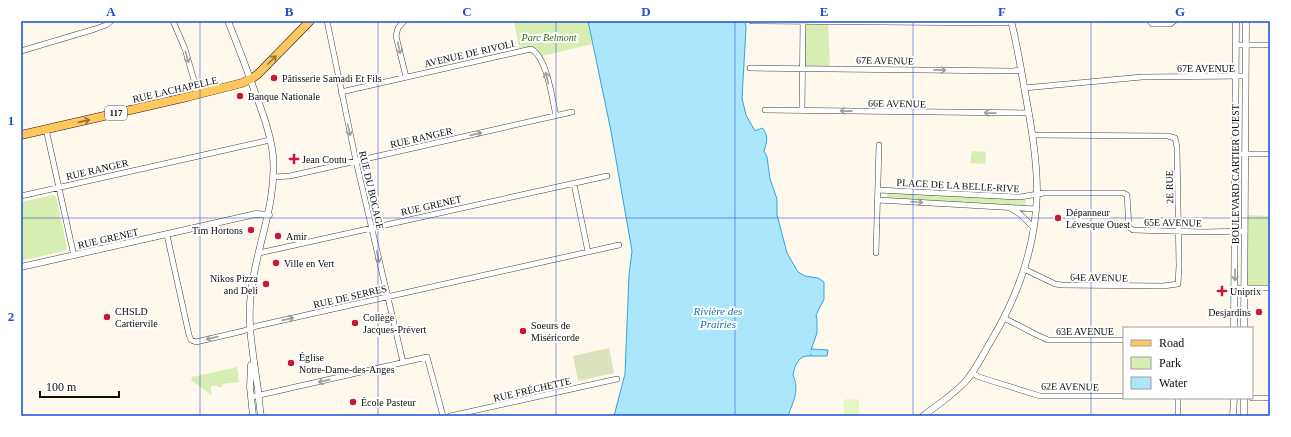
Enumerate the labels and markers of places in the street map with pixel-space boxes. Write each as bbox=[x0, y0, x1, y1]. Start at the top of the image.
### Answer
marker: Pâtisserie Samadi Et Fils bbox=[269, 73, 279, 83]
place label: Pâtisserie Samadi Et Fils bbox=[282, 73, 382, 84]
marker: Banque Nationale bbox=[235, 91, 245, 101]
place label: Banque Nationale bbox=[248, 91, 320, 102]
marker: Jean Coutu bbox=[289, 154, 299, 164]
place label: Jean Coutu bbox=[302, 154, 347, 165]
place label: Dépanneur Lévesque Ouest bbox=[1066, 207, 1130, 230]
marker: Dépanneur Lévesque Ouest bbox=[1053, 213, 1063, 223]
place label: Tim Hortons bbox=[192, 225, 243, 236]
marker: Tim Hortons bbox=[246, 225, 256, 235]
marker: Amir bbox=[273, 231, 283, 241]
place label: Amir bbox=[286, 231, 308, 242]
marker: Ville en Vert bbox=[271, 258, 281, 268]
place label: Ville en Vert bbox=[284, 258, 335, 269]
place label: Nikos Pizza and Deli bbox=[210, 273, 259, 296]
marker: Nikos Pizza and Deli bbox=[261, 279, 271, 289]
marker: Uniprix bbox=[1217, 286, 1227, 296]
place label: Uniprix bbox=[1230, 286, 1261, 297]
place label: CHSLD Cartiervile bbox=[115, 306, 158, 329]
place label: Desjardins bbox=[1208, 307, 1251, 318]
marker: Desjardins bbox=[1254, 307, 1264, 317]
marker: CHSLD Cartiervile bbox=[102, 312, 112, 322]
place label: Collège Jacques-Prévert bbox=[363, 312, 427, 335]
marker: Collège Jacques-Prévert bbox=[350, 318, 360, 328]
place label: Soeurs de Miséricorde bbox=[531, 320, 580, 343]
marker: Soeurs de Miséricorde bbox=[518, 326, 528, 336]
place label: Église Notre-Dame-des-Anges bbox=[299, 352, 395, 375]
marker: Église Notre-Dame-des-Anges bbox=[286, 358, 296, 368]
marker: École Pasteur bbox=[348, 397, 358, 407]
place label: École Pasteur bbox=[361, 397, 416, 408]

